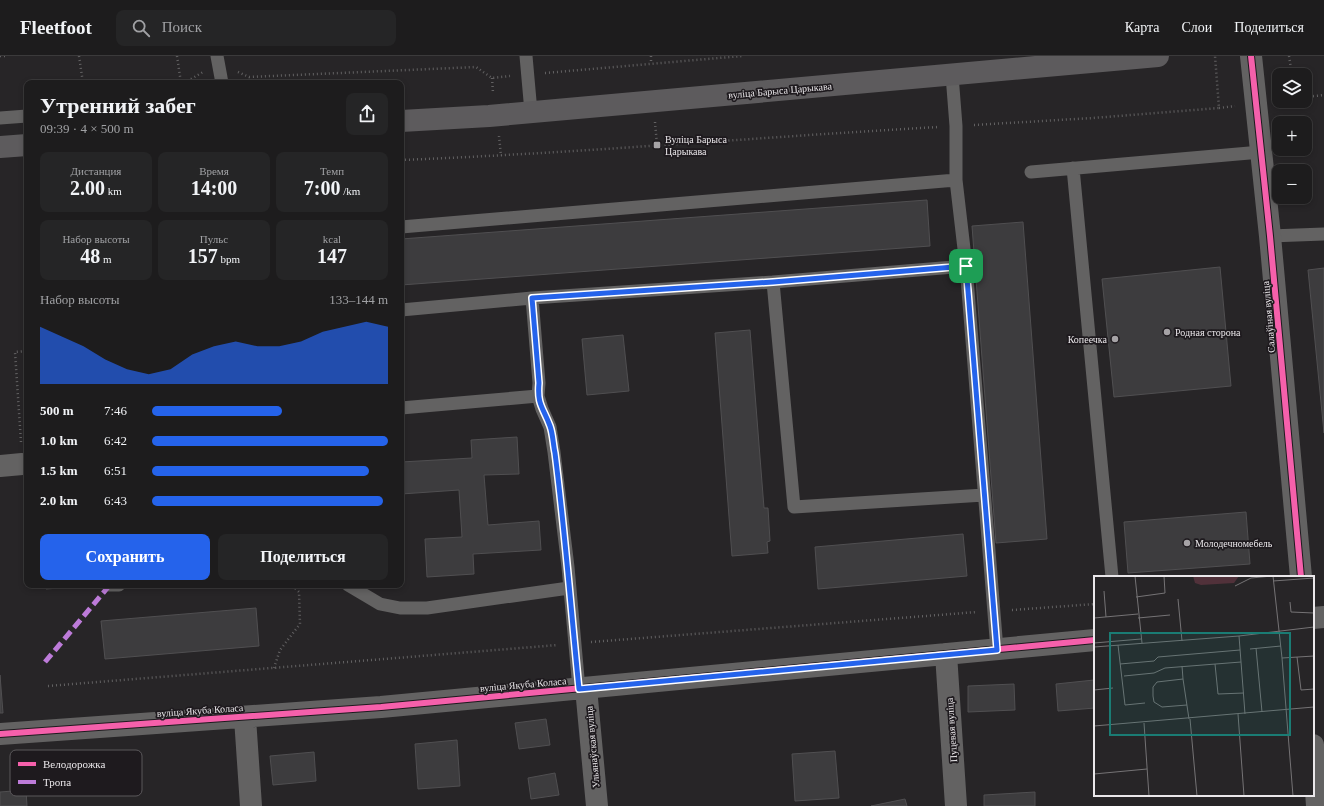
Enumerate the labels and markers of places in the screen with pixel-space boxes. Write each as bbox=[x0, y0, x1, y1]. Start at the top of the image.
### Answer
place label: Вуліца Барыса Царыкава bbox=[665, 134, 728, 157]
marker: Вуліца Барыса Царыкава bbox=[652, 140, 662, 150]
pin bbox=[949, 249, 983, 283]
marker: Родная сторона bbox=[1162, 327, 1172, 337]
place label: Родная сторона bbox=[1175, 327, 1241, 338]
place label: Копеечка bbox=[1068, 334, 1108, 345]
marker: Копеечка bbox=[1110, 334, 1120, 344]
marker: Молодечномебель bbox=[1182, 538, 1192, 548]
place label: Молодечномебель bbox=[1195, 538, 1273, 549]

